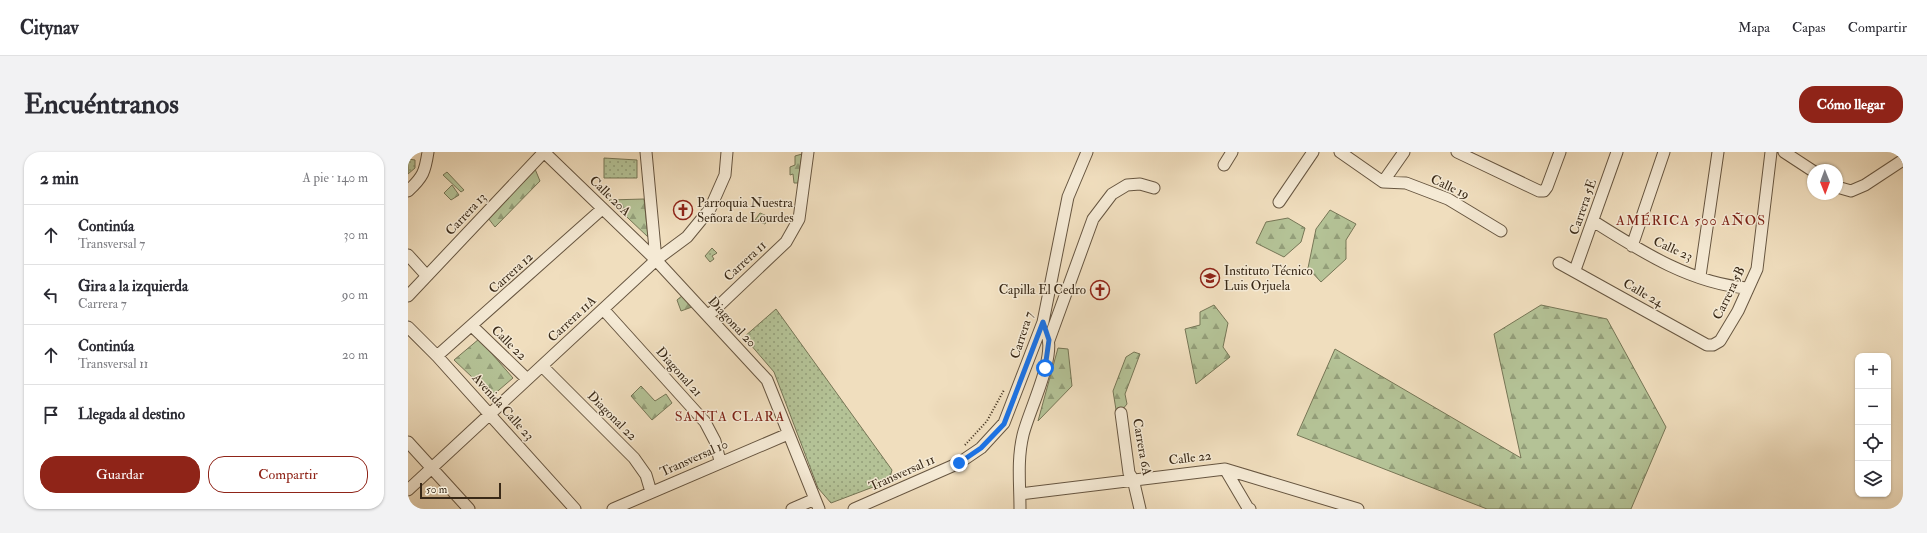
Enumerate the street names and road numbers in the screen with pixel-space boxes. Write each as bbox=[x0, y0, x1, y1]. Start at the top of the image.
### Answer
street label: Calle 19 bbox=[1428, 171, 1472, 203]
street label: Calle 20A bbox=[586, 172, 634, 220]
street label: Carrera 5E bbox=[1566, 177, 1600, 237]
street label: Carrera 13 bbox=[442, 189, 490, 239]
street label: Calle 23 bbox=[1651, 233, 1695, 265]
street label: Carrera 11 bbox=[720, 237, 770, 285]
street label: Carrera 12 bbox=[486, 249, 537, 297]
street label: Carrera 5B bbox=[1709, 264, 1749, 322]
street label: Calle 24 bbox=[1620, 275, 1667, 311]
street label: Carrera 11A bbox=[544, 292, 600, 345]
street label: Diagonal 20 bbox=[705, 293, 759, 351]
street label: Carrera 7 bbox=[1007, 309, 1037, 361]
street label: Calle 22 bbox=[488, 322, 530, 364]
street label: Diagonal 21 bbox=[653, 344, 706, 400]
street label: Avenida Calle 23 bbox=[468, 369, 537, 444]
street label: Diagonal 22 bbox=[584, 388, 640, 444]
street label: Carrera 6A bbox=[1129, 417, 1155, 477]
street label: Transversal 10 bbox=[658, 436, 730, 480]
street label: Calle 22 bbox=[1168, 447, 1213, 469]
street label: Transversal 11 bbox=[867, 451, 938, 495]

